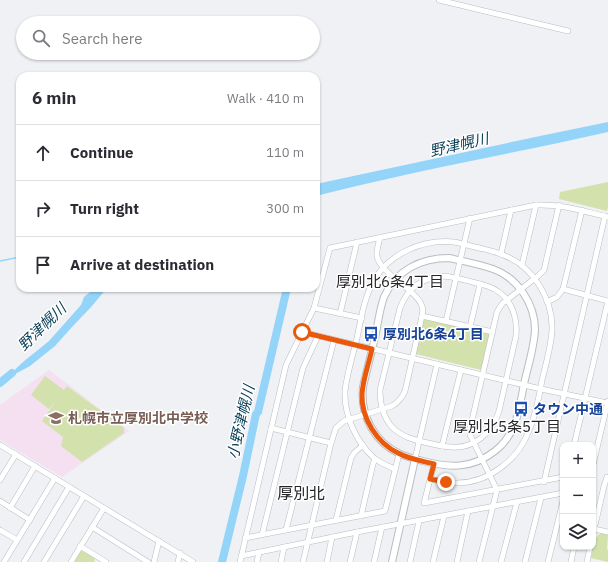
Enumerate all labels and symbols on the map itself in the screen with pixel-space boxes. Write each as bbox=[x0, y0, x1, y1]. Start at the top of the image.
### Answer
water label: 野津幌川 bbox=[428, 128, 492, 161]
district label: 厚別北6条4丁目 bbox=[336, 272, 444, 291]
water label: 野津幌川 bbox=[13, 298, 71, 354]
route start bbox=[293, 323, 311, 341]
bus stop icon: 厚別北6条4丁目 bbox=[362, 325, 380, 343]
place label: 厚別北6条4丁目 bbox=[383, 325, 484, 343]
water label: 小野津幌川 bbox=[223, 381, 259, 461]
bus stop icon: タウン中通 bbox=[512, 400, 530, 418]
place label: タウン中通 bbox=[533, 400, 603, 418]
school or university icon: 札幌市立厚別北中学校 bbox=[47, 409, 65, 427]
place label: 札幌市立厚別北中学校 bbox=[68, 409, 208, 427]
district label: 厚別北5条5丁目 bbox=[453, 417, 561, 436]
route end bbox=[437, 473, 455, 491]
district label: 厚別北 bbox=[277, 483, 325, 503]

